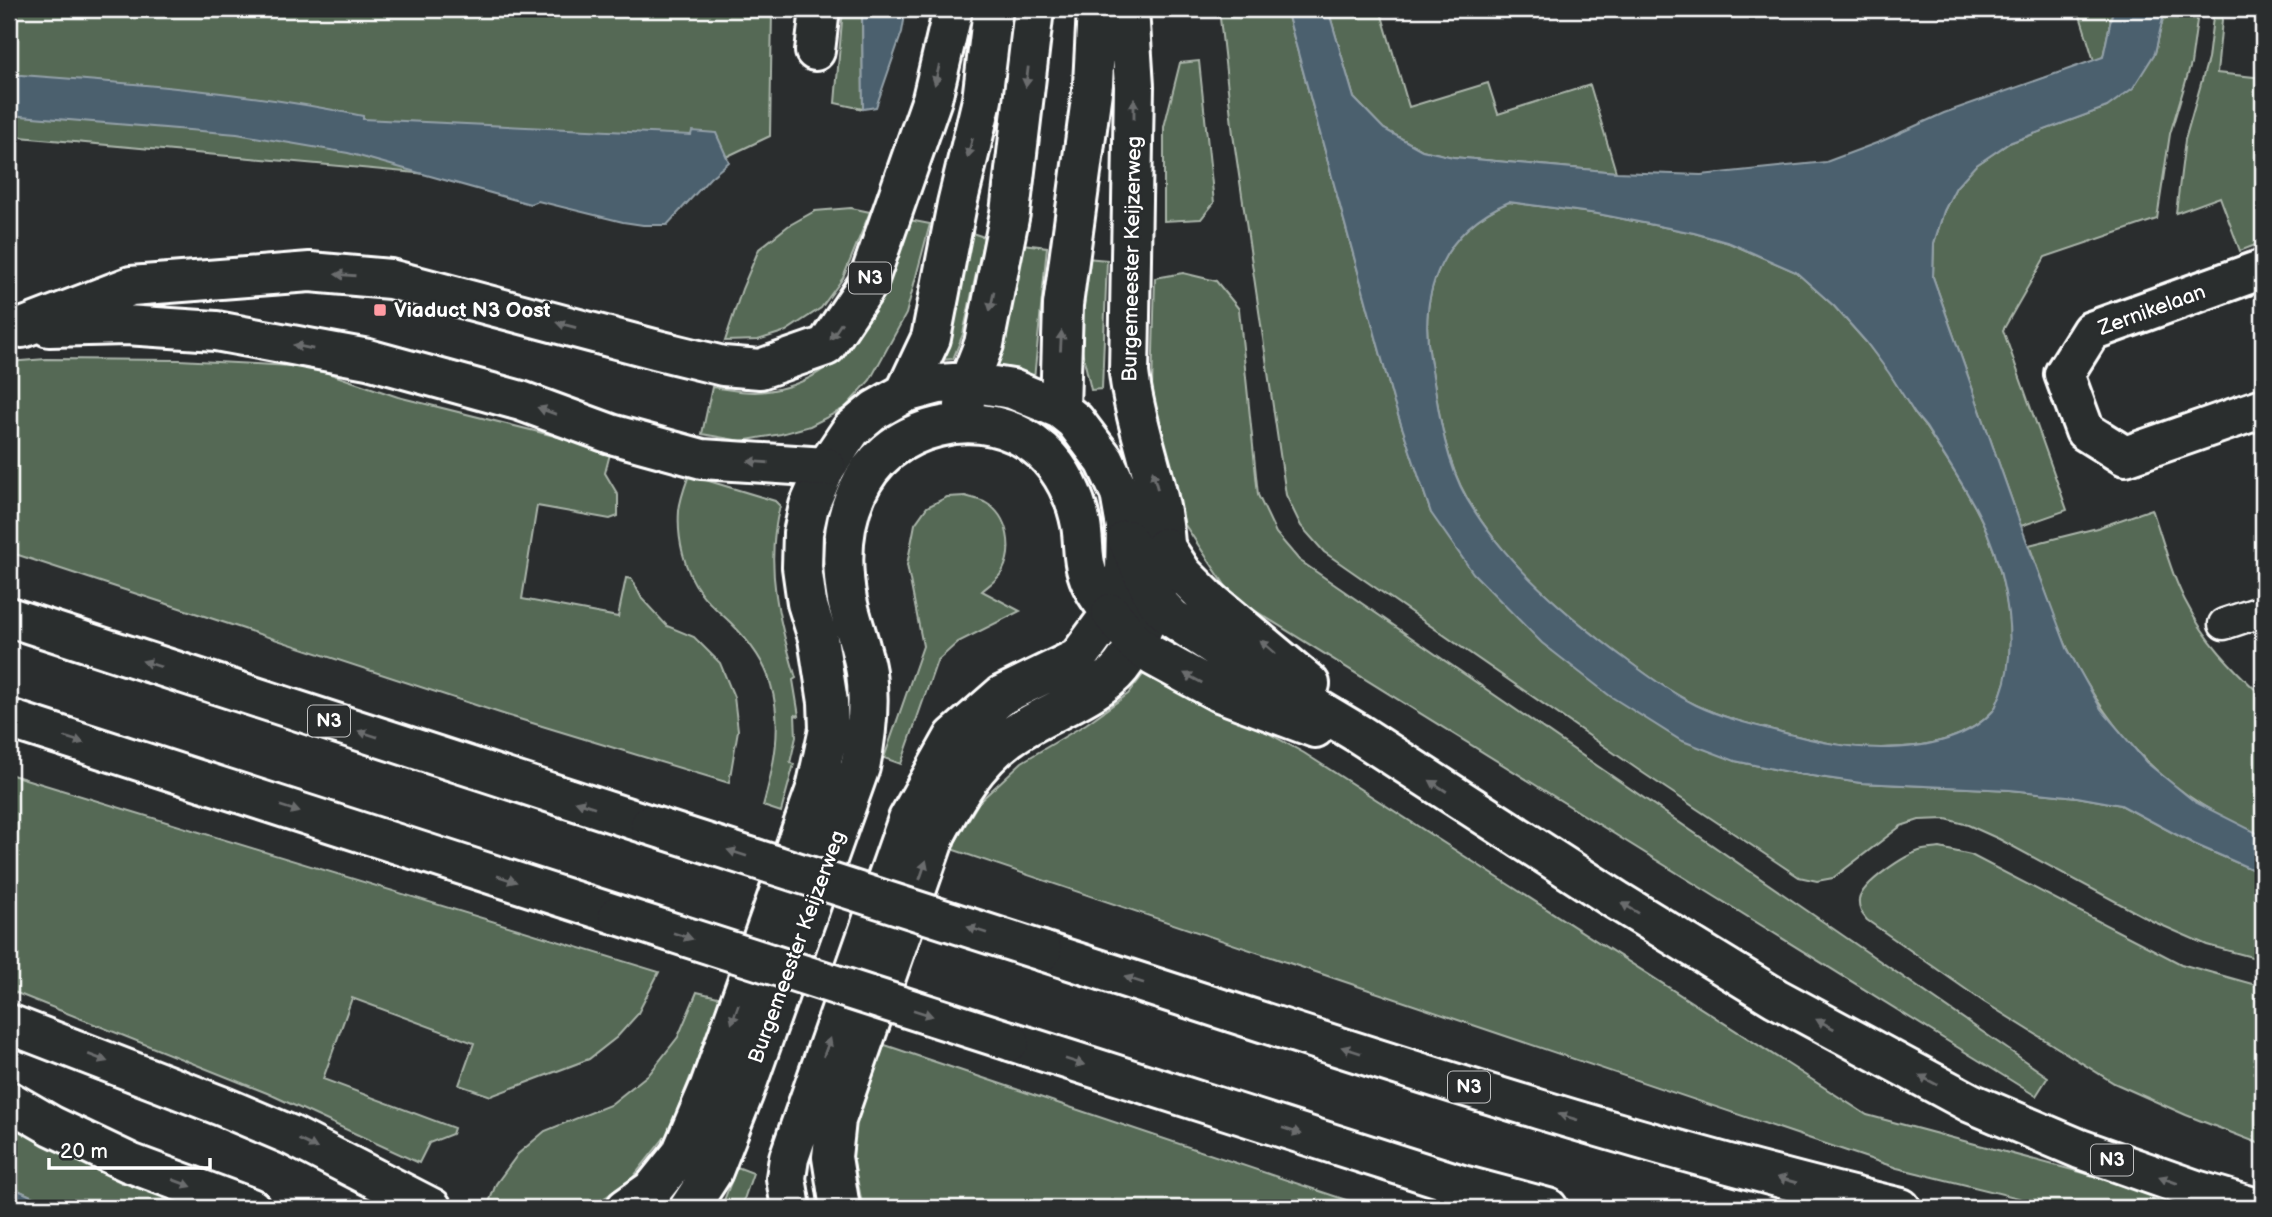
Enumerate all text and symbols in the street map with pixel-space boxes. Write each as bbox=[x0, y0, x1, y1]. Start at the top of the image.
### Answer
one-way arrow bbox=[932, 64, 943, 86]
one-way arrow bbox=[1022, 66, 1033, 88]
one-way arrow bbox=[1128, 98, 1140, 120]
street label: Burgemeester Keijzerweg bbox=[1117, 136, 1147, 382]
one-way arrow bbox=[964, 138, 975, 160]
road number: N3 bbox=[849, 262, 891, 294]
one-way arrow bbox=[334, 269, 356, 280]
street label: Zernikelaan bbox=[2094, 279, 2209, 341]
one-way arrow bbox=[987, 290, 998, 312]
place label: Viaduct N3 Oost bbox=[394, 298, 551, 323]
marker: Viaduct N3 Oost bbox=[372, 302, 388, 318]
one-way arrow bbox=[555, 319, 577, 330]
one-way arrow bbox=[829, 322, 843, 340]
one-way arrow bbox=[1056, 330, 1067, 352]
one-way arrow bbox=[292, 341, 314, 352]
one-way arrow bbox=[536, 405, 557, 416]
one-way arrow bbox=[747, 457, 769, 468]
one-way arrow bbox=[1149, 469, 1160, 491]
one-way arrow bbox=[1259, 639, 1277, 655]
one-way arrow bbox=[141, 658, 162, 669]
one-way arrow bbox=[1183, 672, 1203, 684]
road number: N3 bbox=[308, 706, 350, 736]
one-way arrow bbox=[358, 728, 379, 739]
one-way arrow bbox=[63, 735, 84, 745]
one-way arrow bbox=[1428, 779, 1447, 792]
one-way arrow bbox=[574, 798, 595, 809]
one-way arrow bbox=[280, 805, 301, 815]
street label: Burgemeester Keijzerweg bbox=[743, 827, 851, 1067]
one-way arrow bbox=[726, 847, 747, 858]
one-way arrow bbox=[918, 860, 929, 881]
one-way arrow bbox=[496, 874, 517, 885]
one-way arrow bbox=[1620, 902, 1639, 915]
one-way arrow bbox=[966, 924, 987, 935]
one-way arrow bbox=[673, 931, 694, 942]
one-way arrow bbox=[1123, 975, 1144, 985]
one-way arrow bbox=[730, 1004, 741, 1025]
one-way arrow bbox=[913, 1008, 934, 1019]
one-way arrow bbox=[1815, 1018, 1835, 1030]
one-way arrow bbox=[822, 1037, 833, 1058]
one-way arrow bbox=[1340, 1044, 1361, 1055]
one-way arrow bbox=[87, 1053, 108, 1064]
one-way arrow bbox=[1065, 1057, 1086, 1068]
road number: N3 bbox=[1448, 1072, 1490, 1102]
one-way arrow bbox=[1918, 1074, 1938, 1085]
one-way arrow bbox=[1557, 1111, 1578, 1121]
scale bar bbox=[49, 1126, 210, 1170]
one-way arrow bbox=[1282, 1126, 1303, 1137]
text: 20 m bbox=[60, 1139, 108, 1164]
one-way arrow bbox=[298, 1139, 318, 1150]
road number: N3 bbox=[2091, 1144, 2133, 1176]
one-way arrow bbox=[1776, 1174, 1797, 1184]
one-way arrow bbox=[2158, 1175, 2179, 1186]
one-way arrow bbox=[171, 1177, 192, 1188]

